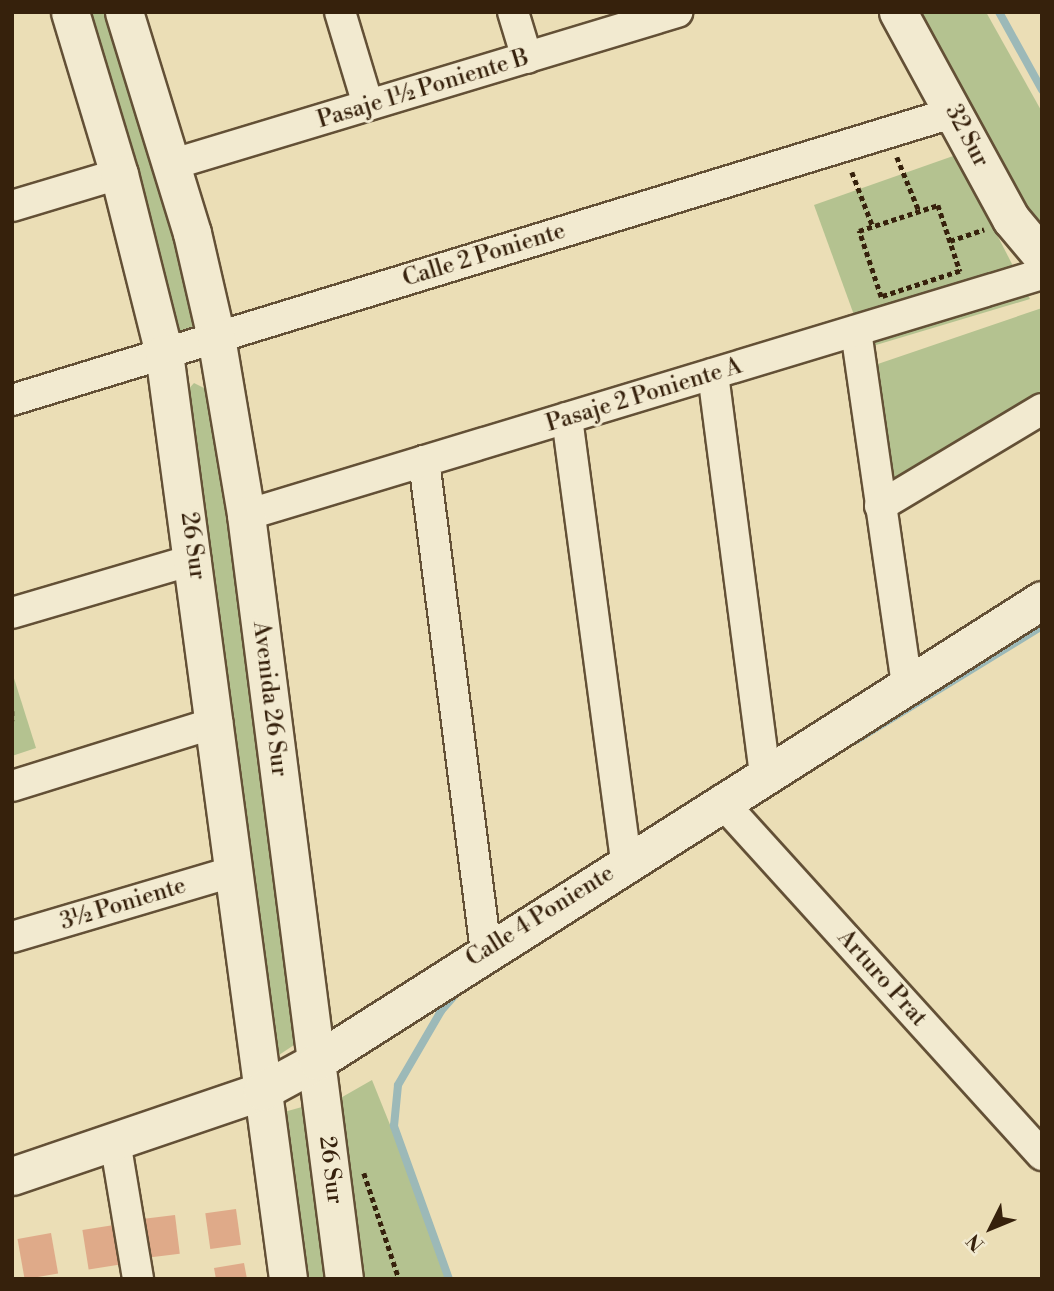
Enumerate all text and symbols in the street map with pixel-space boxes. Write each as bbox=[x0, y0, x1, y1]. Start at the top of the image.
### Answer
street label: Pasaje 1½ Poniente B bbox=[314, 44, 532, 134]
street label: 32 Sur bbox=[939, 100, 995, 172]
street label: Calle 2 Poniente bbox=[399, 217, 569, 293]
street label: Pasaje 2 Poniente A bbox=[543, 352, 745, 438]
street label: 26 Sur bbox=[175, 510, 211, 582]
street label: Avenida 26 Sur bbox=[247, 620, 293, 778]
street label: Calle 4 Poniente bbox=[461, 859, 619, 973]
street label: 3½ Poniente bbox=[57, 872, 189, 936]
street label: Arturo Prat bbox=[831, 924, 933, 1032]
street label: 26 Sur bbox=[313, 1135, 349, 1205]
north arrow bbox=[956, 1193, 1026, 1263]
text: N bbox=[962, 1229, 990, 1256]

